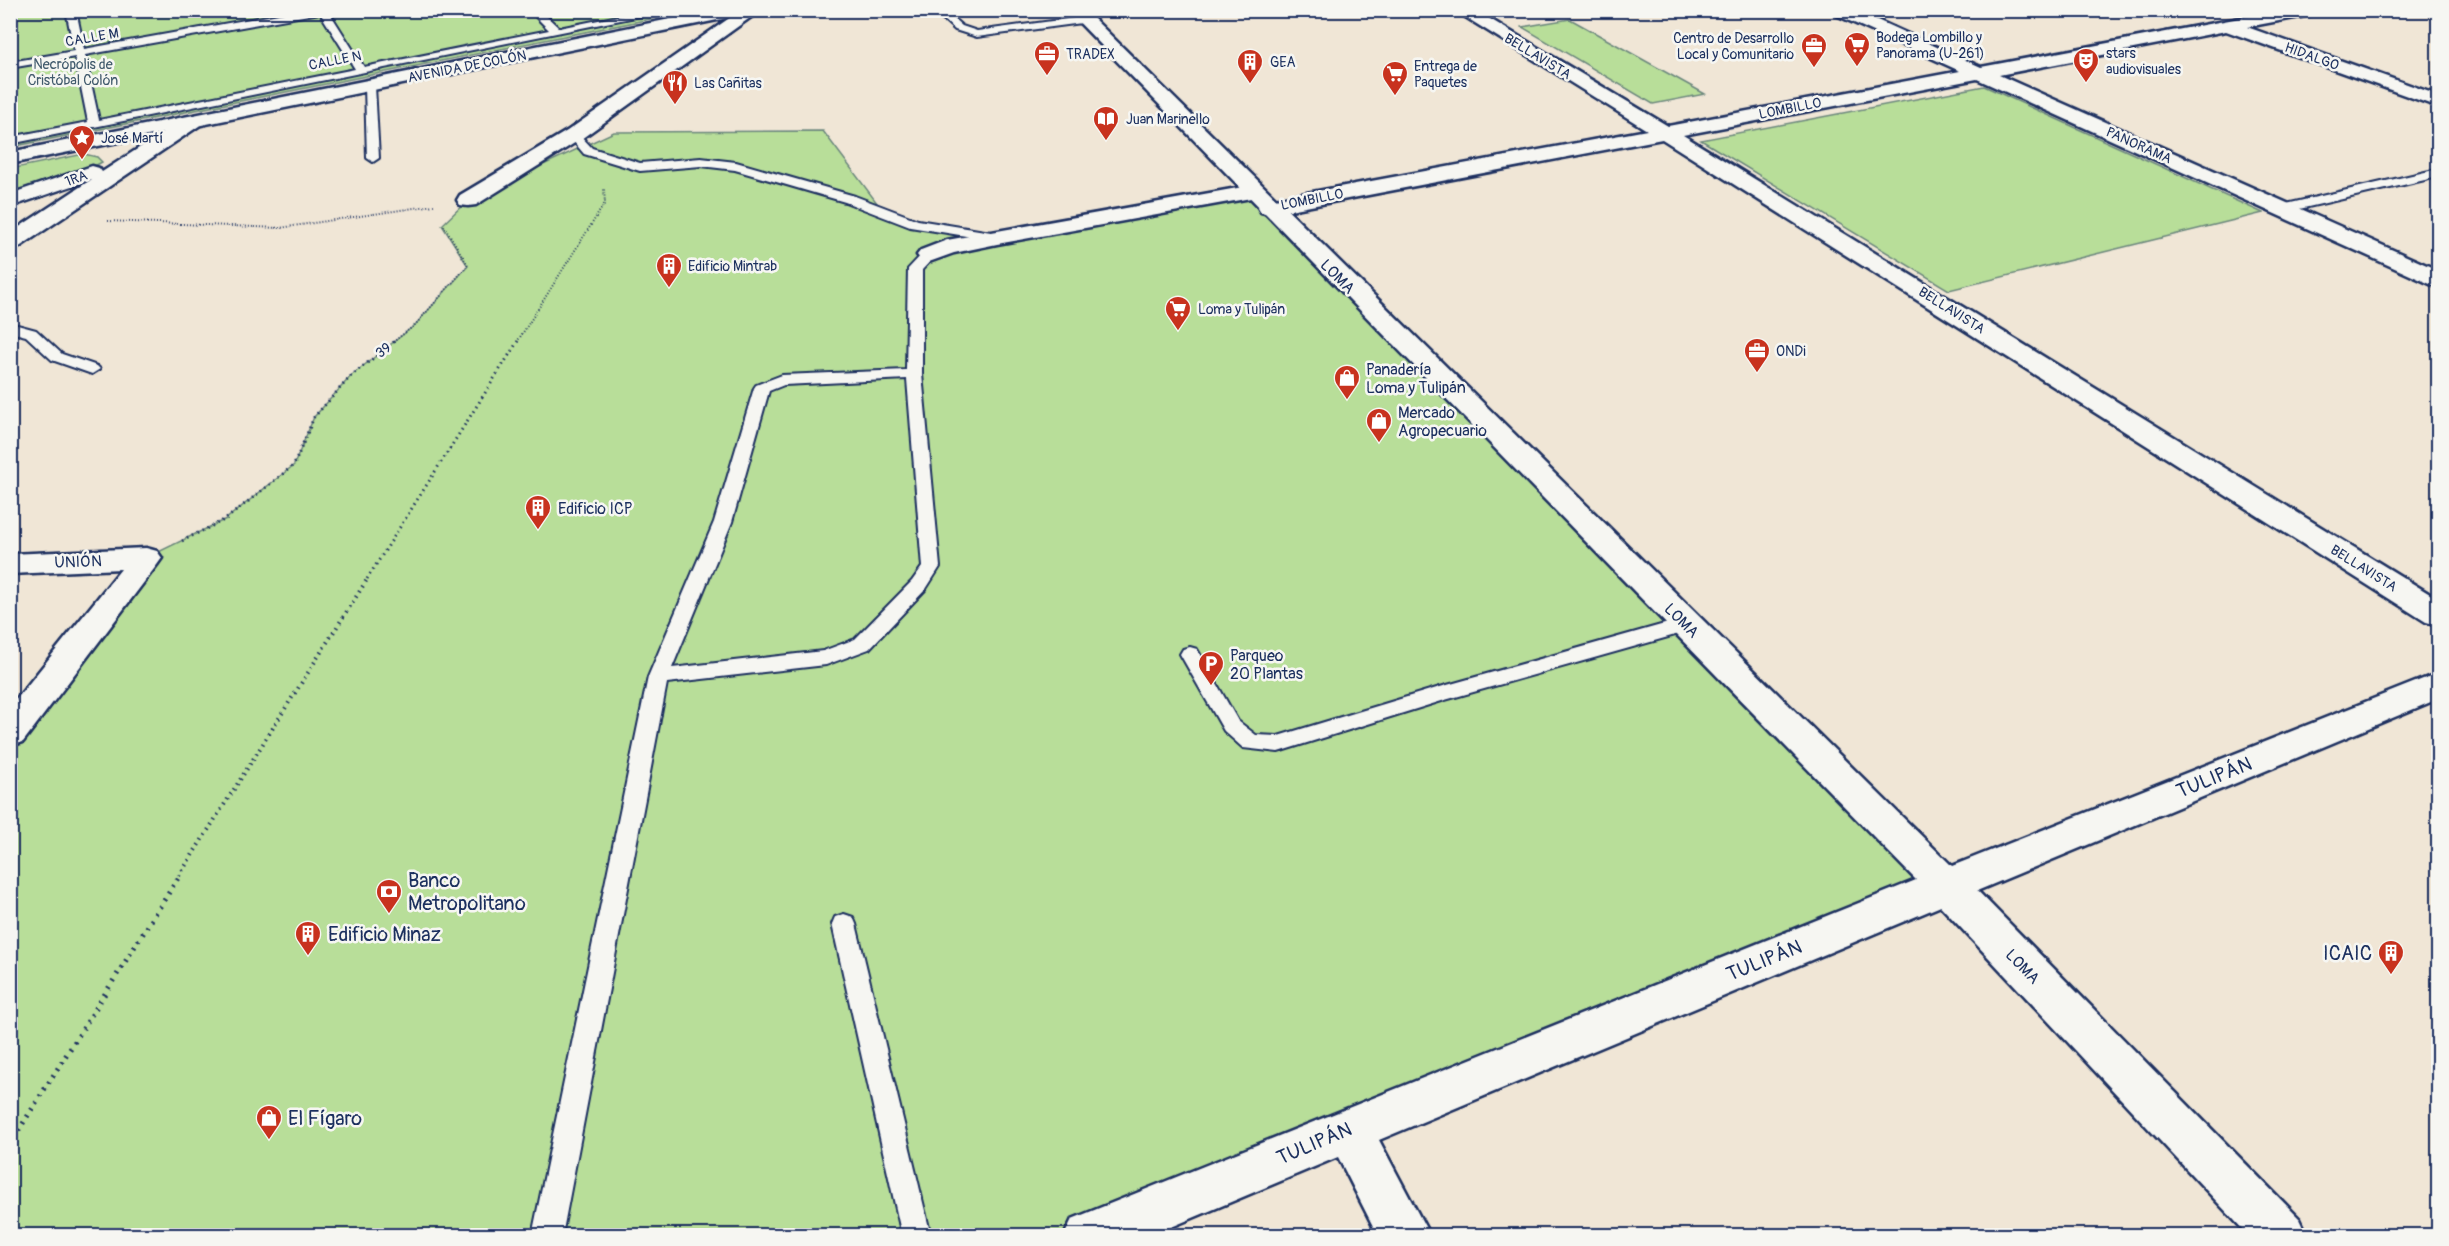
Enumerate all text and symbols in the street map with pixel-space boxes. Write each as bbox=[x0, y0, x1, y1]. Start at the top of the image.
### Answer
street label: CALLE M bbox=[64, 24, 120, 51]
place label: Bodega Lombillo y Panorama (U-261) bbox=[1876, 29, 1985, 62]
street label: BELLAVISTA bbox=[1501, 30, 1574, 83]
place label: Centro de Desarrollo Local y Comunitario bbox=[1673, 30, 1794, 63]
supermarket icon: Bodega Lombillo y Panorama (U-261) bbox=[1842, 30, 1872, 68]
office icon: Centro de Desarrollo Local y Comunitario bbox=[1799, 31, 1829, 69]
office icon: TRADEX bbox=[1032, 39, 1062, 77]
street label: HIDALGO bbox=[2282, 39, 2341, 74]
place label: stars audiovisuales bbox=[2106, 45, 2182, 78]
street label: AVENIDA DE COLÓN bbox=[406, 46, 528, 86]
place label: TRADEX bbox=[1066, 46, 1115, 63]
theatre icon: stars audiovisuales bbox=[2071, 46, 2101, 84]
street label: CALLE N bbox=[307, 47, 363, 74]
building icon: GEA bbox=[1235, 47, 1265, 85]
place label: GEA bbox=[1270, 54, 1296, 71]
park label: Necrópolis de Cristóbal Colón bbox=[28, 56, 118, 89]
place label: Entrega de Paquetes bbox=[1414, 58, 1477, 91]
supermarket icon: Entrega de Paquetes bbox=[1380, 59, 1410, 97]
restaurant icon: Las Cañitas bbox=[660, 68, 690, 106]
place label: Las Cañitas bbox=[694, 75, 763, 92]
street label: LOMBILLO bbox=[1757, 94, 1823, 123]
library icon: Juan Marinello bbox=[1091, 104, 1121, 142]
place label: Juan Marinello bbox=[1126, 111, 1210, 128]
place icon: José Martí bbox=[67, 123, 97, 161]
street label: PANORAMA bbox=[2103, 123, 2174, 167]
place label: José Martí bbox=[101, 130, 163, 147]
street label: 1RA bbox=[63, 167, 90, 190]
street label: LOMBILLO bbox=[1279, 185, 1345, 214]
building icon: Edificio Mintrab bbox=[654, 251, 684, 289]
street label: LOMA bbox=[1316, 255, 1359, 298]
place label: Edificio Mintrab bbox=[688, 258, 777, 275]
street label: BELLAVISTA bbox=[1915, 283, 1988, 338]
supermarket icon: Loma y Tulipán bbox=[1163, 294, 1193, 332]
place label: Loma y Tulipán bbox=[1198, 301, 1285, 318]
office icon: ONDi bbox=[1742, 336, 1772, 374]
street label: 39 bbox=[372, 339, 395, 362]
place label: ONDi bbox=[1776, 343, 1806, 360]
place label: Panadería Loma y Tulipán bbox=[1366, 360, 1466, 398]
shop icon: Panadería Loma y Tulipán bbox=[1332, 363, 1362, 401]
place label: Mercado Agropecuario bbox=[1398, 403, 1487, 441]
shop icon: Mercado Agropecuario bbox=[1364, 406, 1394, 444]
building icon: Edificio ICP bbox=[523, 493, 553, 531]
place label: Edificio ICP bbox=[558, 499, 633, 519]
street label: BELLAVISTA bbox=[2327, 541, 2400, 596]
street label: UNIÓN bbox=[54, 550, 102, 573]
street label: LOMA bbox=[1660, 599, 1703, 642]
place label: Parqueo 20 Plantas bbox=[1230, 646, 1303, 684]
parking icon: Parqueo 20 Plantas bbox=[1196, 649, 1226, 687]
street label: TULIPÁN bbox=[2173, 751, 2256, 804]
place label: Banco Metropolitano bbox=[408, 868, 526, 916]
bank icon: Banco Metropolitano bbox=[374, 877, 404, 915]
building icon: Edificio Minaz bbox=[293, 919, 323, 957]
place label: Edificio Minaz bbox=[328, 922, 441, 947]
street label: TULIPÁN bbox=[1723, 934, 1806, 987]
building icon: ICAIC bbox=[2376, 938, 2406, 976]
place label: ICAIC bbox=[2323, 941, 2372, 966]
street label: LOMA bbox=[2001, 945, 2044, 988]
shop icon: El Fígaro bbox=[254, 1103, 284, 1141]
place label: El Fígaro bbox=[288, 1106, 362, 1131]
street label: TULIPÁN bbox=[1273, 1116, 1356, 1170]

